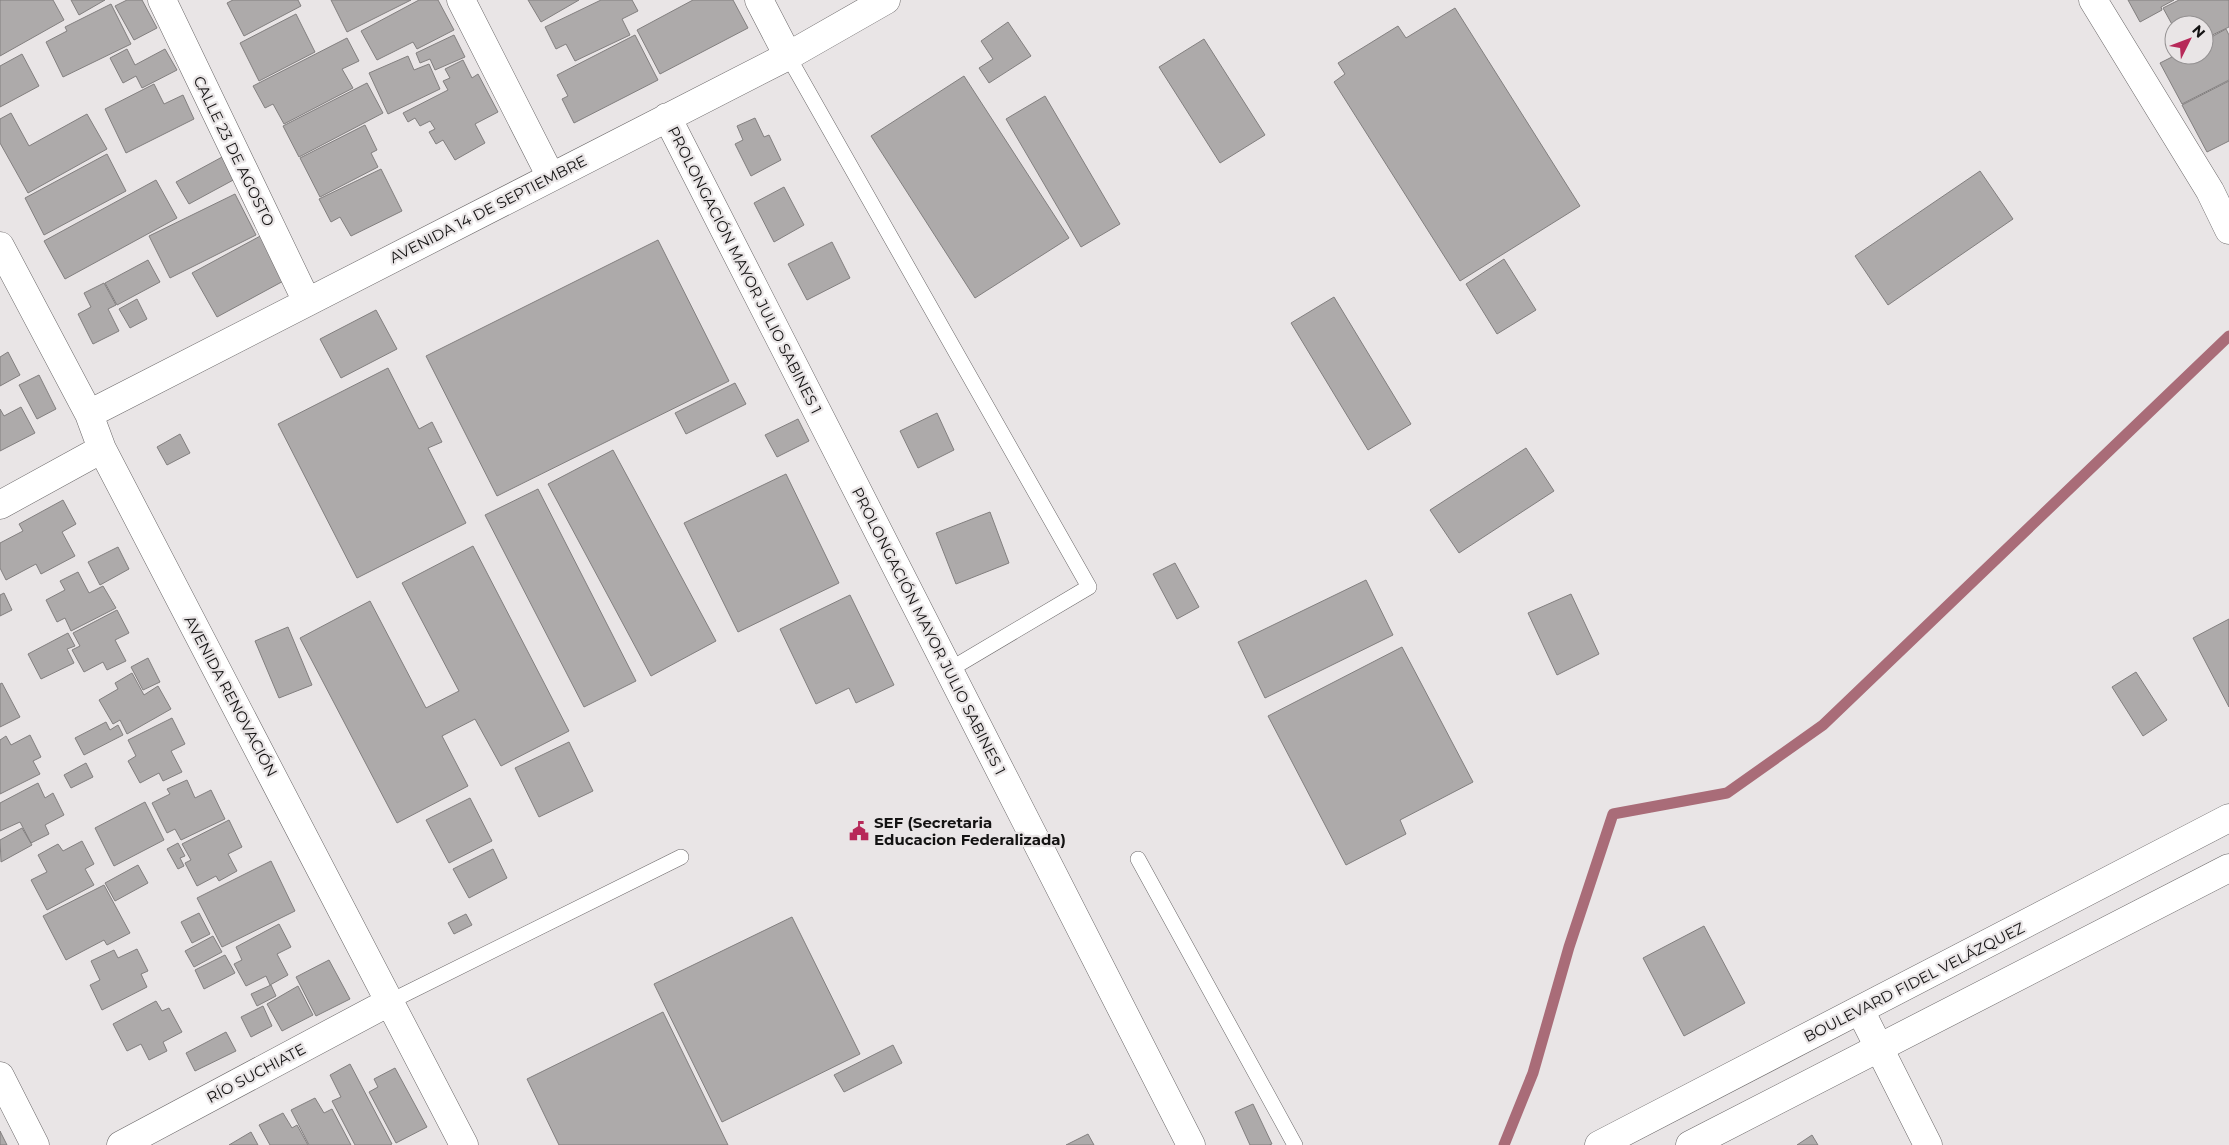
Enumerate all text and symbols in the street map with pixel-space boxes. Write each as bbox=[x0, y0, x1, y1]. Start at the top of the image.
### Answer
north arrow bbox=[2164, 15, 2214, 65]
text: N bbox=[2188, 21, 2209, 42]
street label: CALLE 23 DE AGOSTO bbox=[189, 73, 279, 229]
street label: PROLONGACIÓN MAYOR JULIO SABINES 1 bbox=[664, 123, 826, 417]
street label: AVENIDA 14 DE SEPTIEMBRE bbox=[386, 151, 590, 267]
street label: PROLONGACIÓN MAYOR JULIO SABINES 1 bbox=[848, 484, 1010, 778]
street label: AVENIDA RENOVACIÓN bbox=[180, 612, 282, 780]
place label: SEF (Secretaria Educacion Federalizada) bbox=[874, 813, 1066, 849]
public building icon: SEF (Secretaria Educacion Federalizada) bbox=[848, 820, 870, 842]
street label: BOULEVARD FIDEL VELÁZQUEZ bbox=[1800, 918, 2028, 1046]
street label: RÍO SUCHIATE bbox=[203, 1039, 309, 1107]

